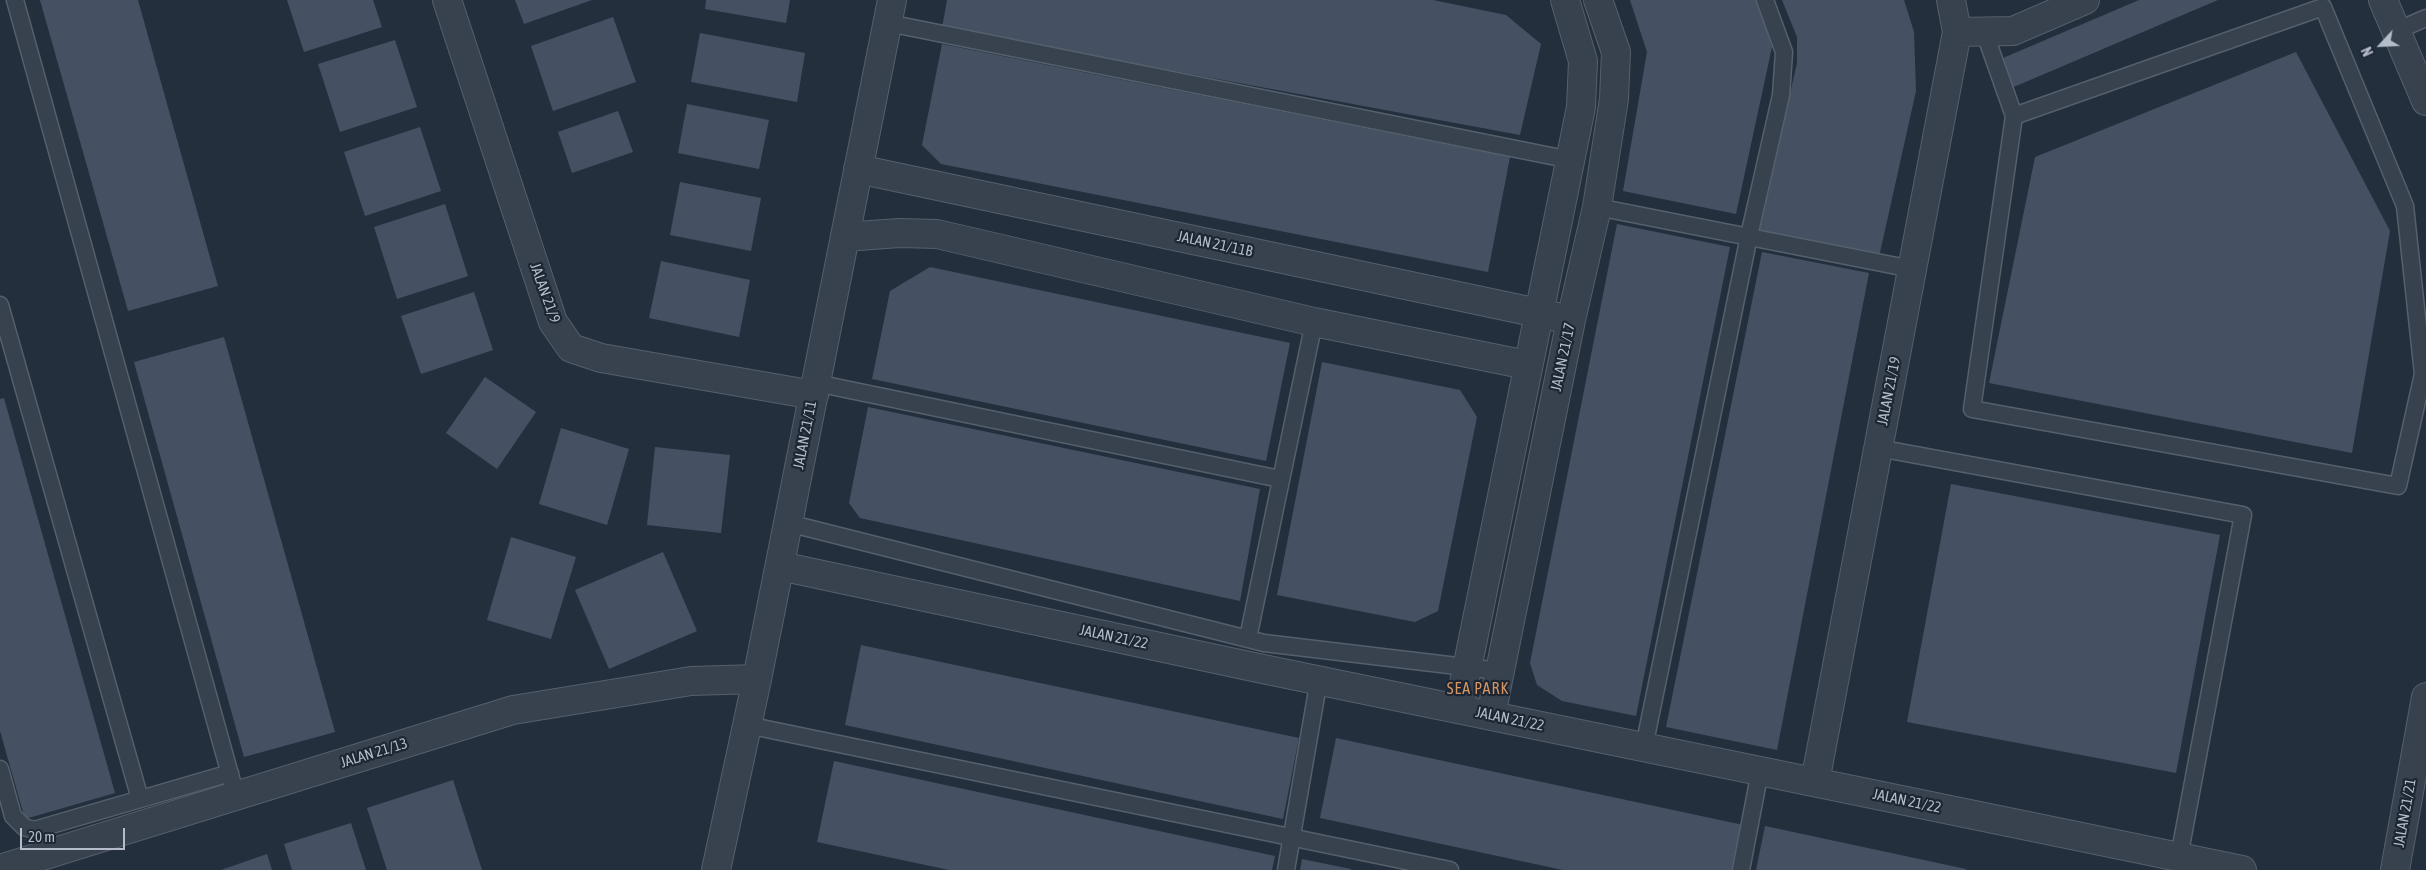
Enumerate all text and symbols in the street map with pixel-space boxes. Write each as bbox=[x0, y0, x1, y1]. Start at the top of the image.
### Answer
north arrow bbox=[2356, 20, 2406, 70]
text: N bbox=[2358, 44, 2376, 58]
street label: JALAN 21/11B bbox=[1176, 227, 1254, 261]
street label: JALAN 21/9 bbox=[526, 261, 564, 325]
street label: JALAN 21/17 bbox=[1547, 321, 1579, 393]
street label: JALAN 21/19 bbox=[1874, 355, 1904, 427]
street label: JALAN 21/11 bbox=[790, 399, 820, 471]
street label: JALAN 21/22 bbox=[1078, 621, 1150, 653]
district label: SEA PARK bbox=[1446, 679, 1510, 699]
street label: JALAN 21/22 bbox=[1474, 703, 1546, 735]
street label: JALAN 21/13 bbox=[338, 734, 410, 772]
street label: JALAN 21/21 bbox=[2390, 777, 2420, 849]
street label: JALAN 21/22 bbox=[1871, 785, 1943, 817]
scale bar bbox=[22, 818, 128, 850]
text: 20 m bbox=[28, 828, 55, 845]

